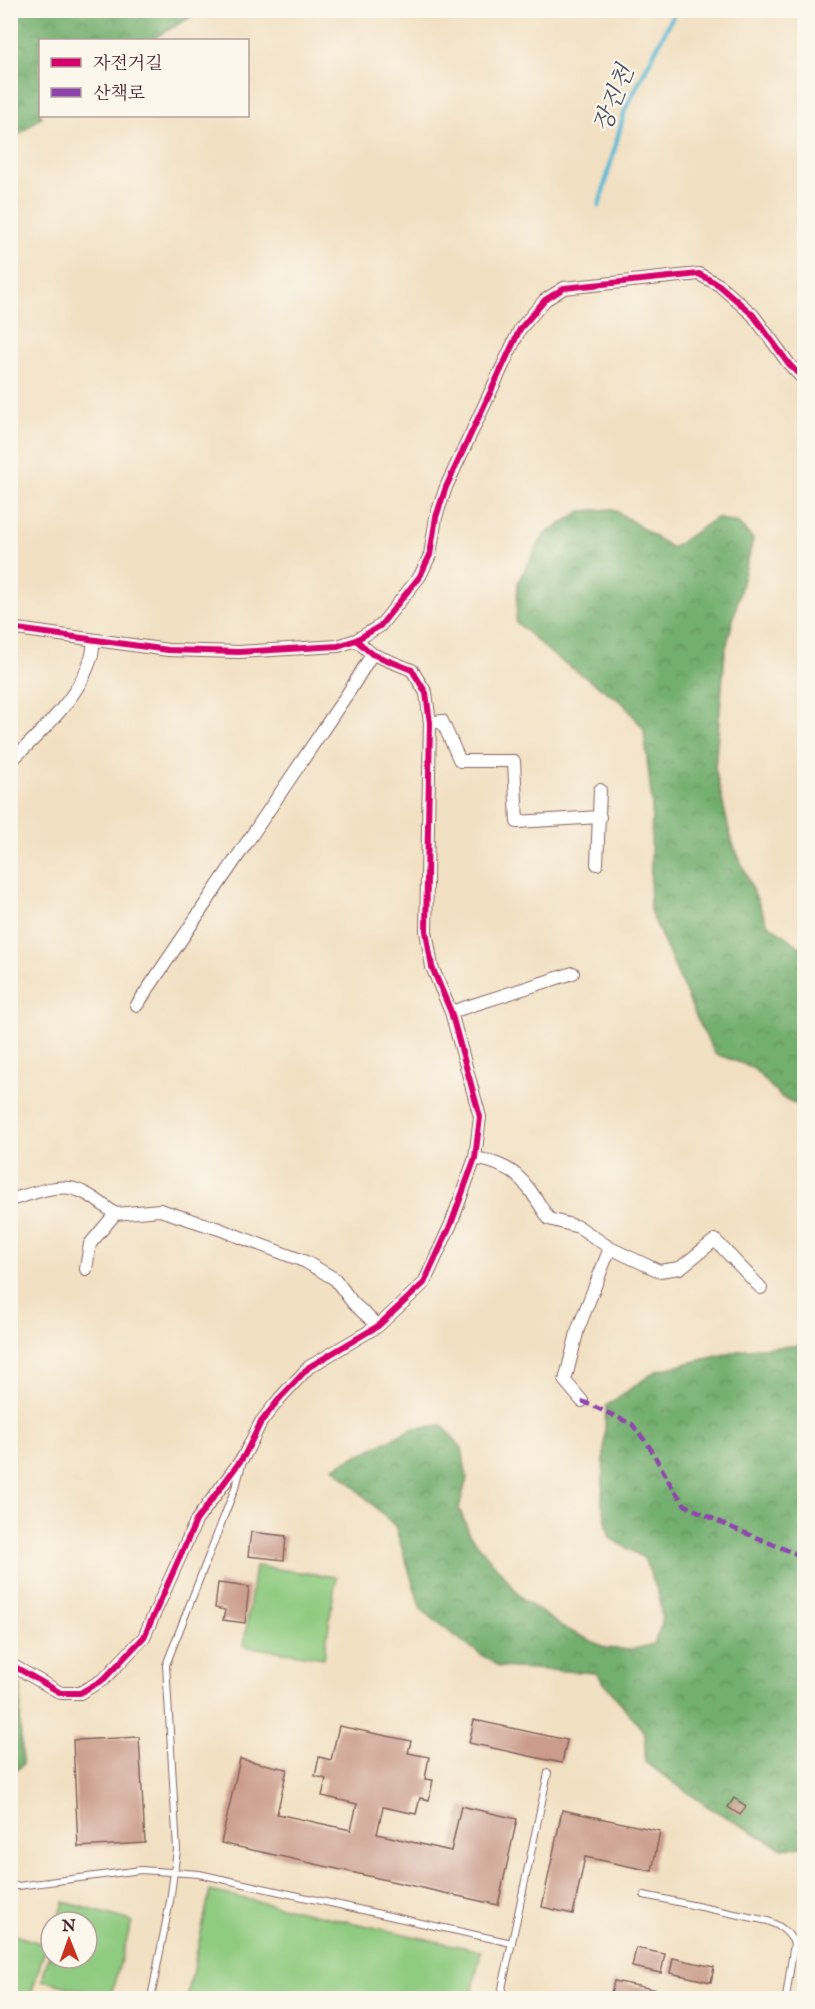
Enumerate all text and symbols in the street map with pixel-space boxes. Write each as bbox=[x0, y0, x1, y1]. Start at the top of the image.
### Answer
legend bbox=[39, 39, 249, 117]
text: 자전거길 bbox=[93, 53, 163, 76]
water label: 장진천 bbox=[588, 59, 643, 137]
text: 산책로 bbox=[93, 83, 145, 106]
north arrow bbox=[39, 1910, 99, 1970]
text: N bbox=[61, 1917, 76, 1937]

